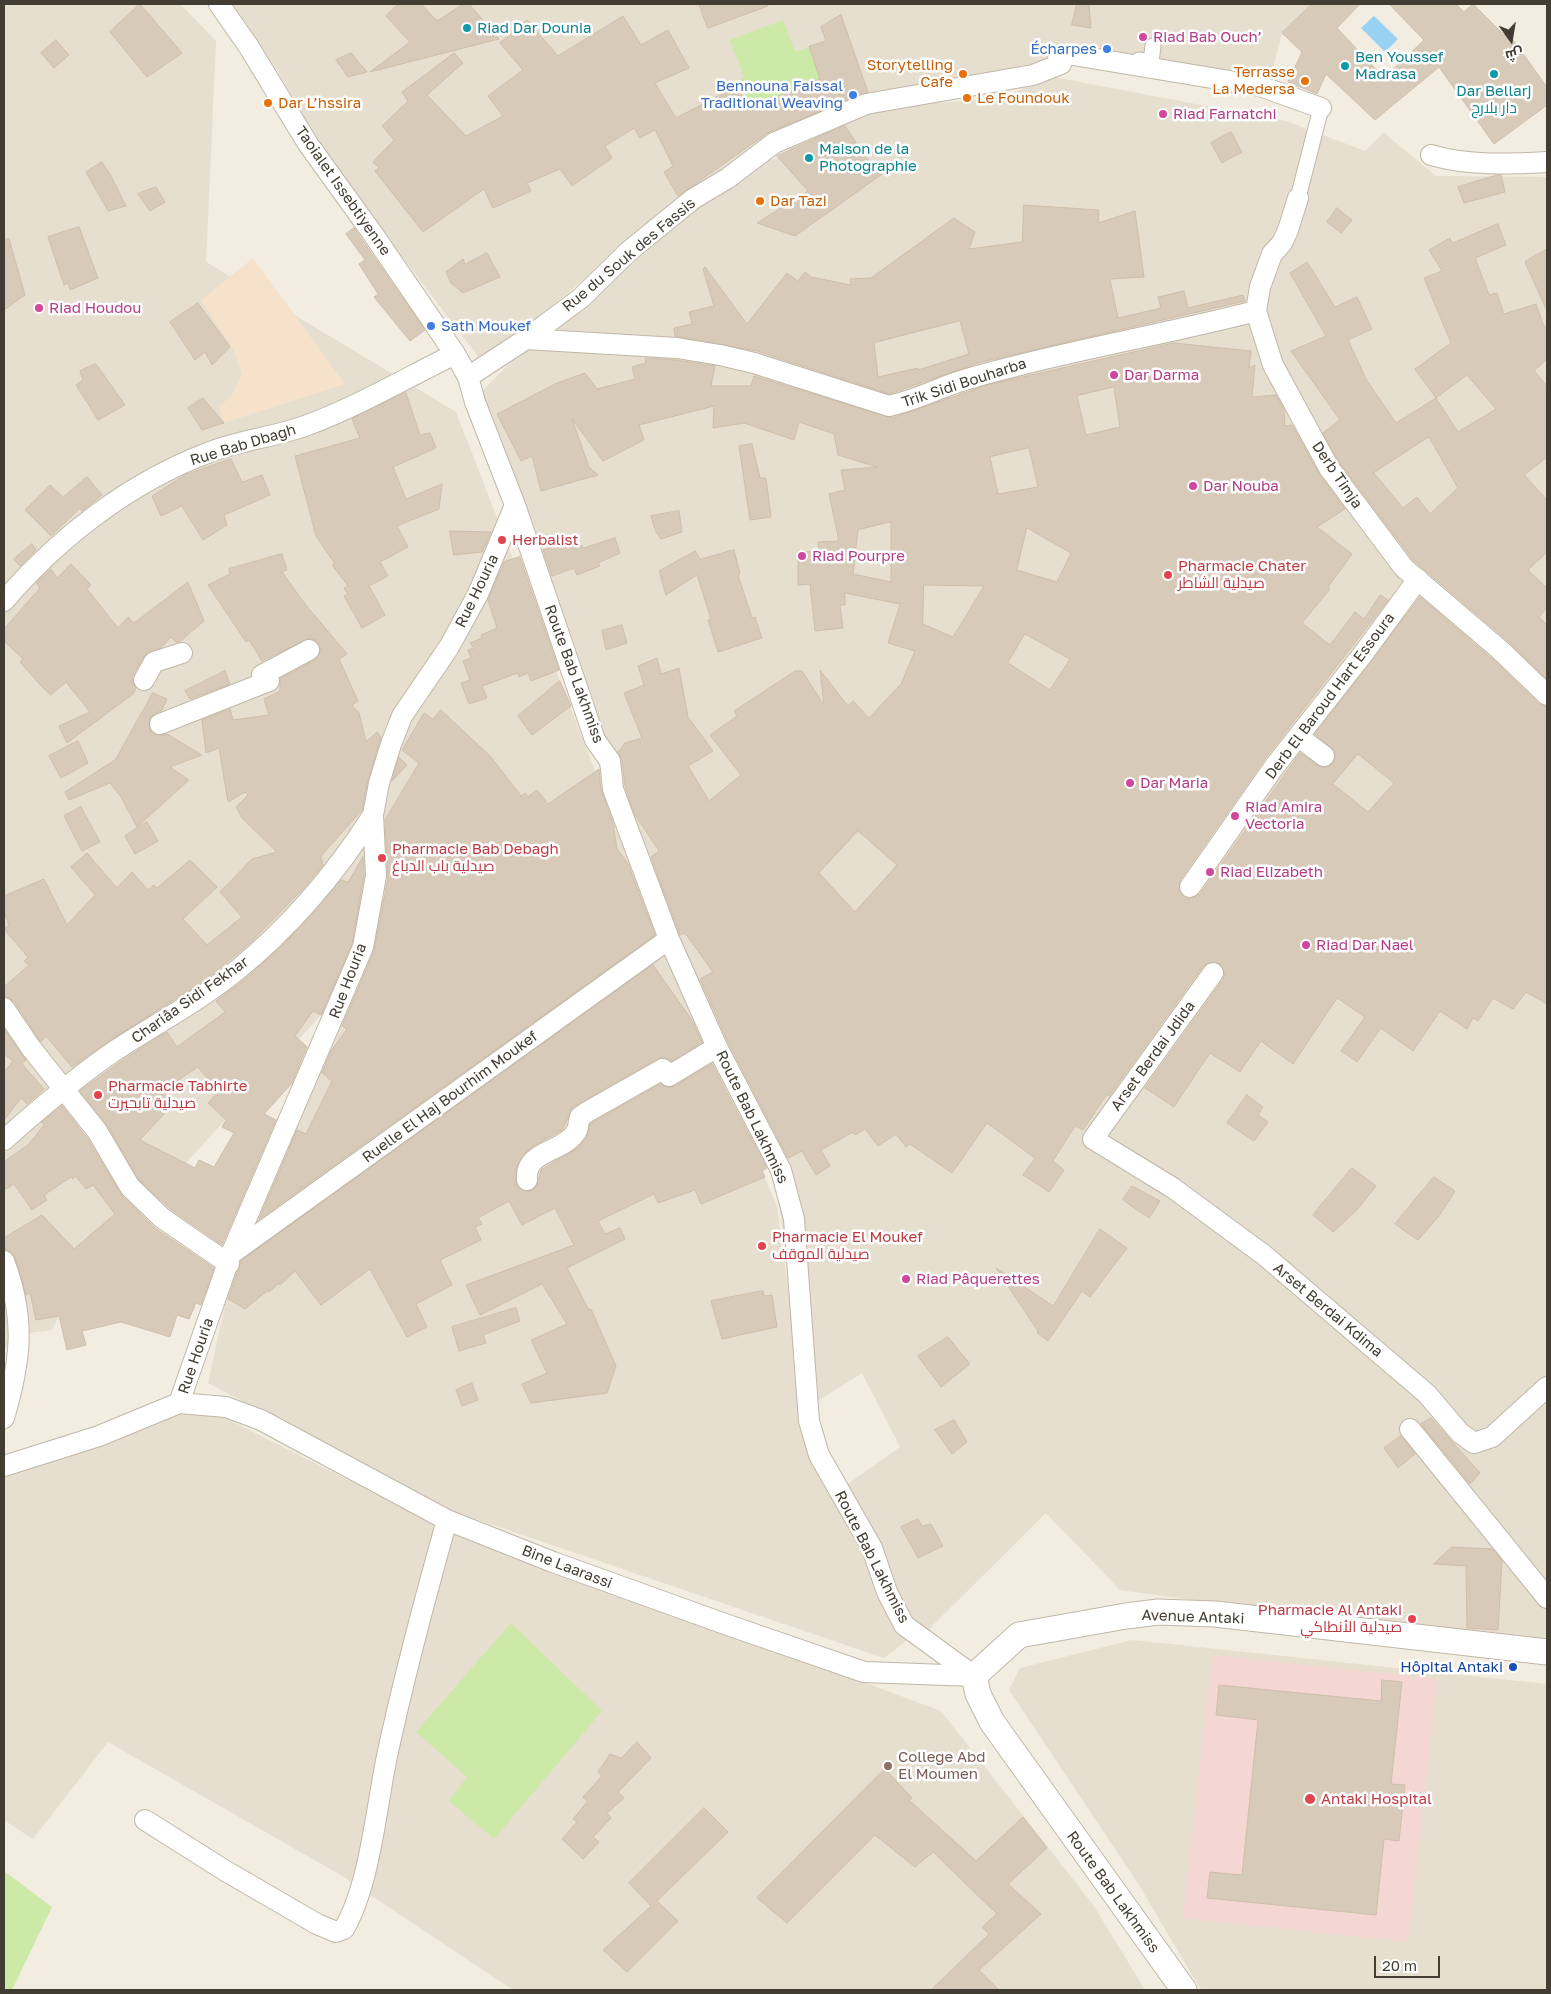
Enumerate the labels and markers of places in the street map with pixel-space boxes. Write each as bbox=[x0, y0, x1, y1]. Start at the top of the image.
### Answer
place label: Riad Dar Dounia bbox=[477, 19, 592, 37]
marker: Riad Dar Dounia bbox=[461, 22, 473, 34]
place label: Riad Bab Ouch’ bbox=[1153, 28, 1262, 46]
marker: Riad Bab Ouch’ bbox=[1137, 31, 1149, 43]
place label: Écharpes bbox=[1030, 40, 1097, 58]
marker: Écharpes bbox=[1101, 43, 1113, 55]
place label: Ben Youssef Madrasa bbox=[1355, 48, 1443, 83]
place label: Storytelling Cafe bbox=[867, 56, 953, 91]
marker: Ben Youssef Madrasa bbox=[1339, 60, 1351, 72]
place label: Terrasse La Medersa bbox=[1212, 63, 1295, 98]
marker: Storytelling Cafe bbox=[957, 68, 969, 80]
marker: Dar Bellarj دار بلارج bbox=[1488, 68, 1500, 80]
marker: Terrasse La Medersa bbox=[1299, 75, 1311, 87]
place label: Bennouna Faissal Traditional Weaving bbox=[701, 77, 843, 112]
place label: Dar Bellarj دار بلارج bbox=[1456, 82, 1532, 117]
marker: Bennouna Faissal Traditional Weaving bbox=[847, 89, 859, 101]
place label: Le Foundouk bbox=[977, 89, 1070, 107]
marker: Le Foundouk bbox=[961, 92, 973, 104]
place label: Dar L’hssira bbox=[278, 94, 361, 112]
marker: Dar L’hssira bbox=[262, 97, 274, 109]
place label: Riad Farnatchi bbox=[1173, 105, 1277, 123]
marker: Riad Farnatchi bbox=[1157, 108, 1169, 120]
place label: Maison de la Photographie bbox=[819, 140, 917, 175]
marker: Maison de la Photographie bbox=[803, 152, 815, 164]
place label: Dar Tazi bbox=[770, 192, 827, 210]
marker: Dar Tazi bbox=[754, 195, 766, 207]
place label: Riad Houdou bbox=[49, 299, 141, 317]
marker: Riad Houdou bbox=[33, 302, 45, 314]
place label: Sath Moukef bbox=[441, 317, 531, 335]
marker: Sath Moukef bbox=[425, 320, 437, 332]
place label: Dar Darma bbox=[1124, 366, 1199, 384]
marker: Dar Darma bbox=[1108, 369, 1120, 381]
place label: Dar Nouba bbox=[1203, 477, 1279, 495]
marker: Dar Nouba bbox=[1187, 480, 1199, 492]
place label: Herbalist bbox=[512, 531, 578, 549]
marker: Herbalist bbox=[496, 534, 508, 546]
place label: Riad Pourpre bbox=[812, 547, 905, 565]
marker: Riad Pourpre bbox=[796, 550, 808, 562]
place label: Pharmacie Chater صيدلية الشاطر bbox=[1178, 557, 1306, 592]
marker: Pharmacie Chater صيدلية الشاطر bbox=[1162, 569, 1174, 581]
place label: Dar Maria bbox=[1140, 774, 1208, 792]
marker: Dar Maria bbox=[1124, 777, 1136, 789]
place label: Riad Amira Vectoria bbox=[1245, 798, 1322, 833]
marker: Riad Amira Vectoria bbox=[1229, 810, 1241, 822]
place label: Pharmacie Bab Debagh صيدلية باب الدباغ bbox=[392, 840, 559, 875]
marker: Pharmacie Bab Debagh صيدلية باب الدباغ bbox=[376, 852, 388, 864]
place label: Riad Elizabeth bbox=[1220, 863, 1323, 881]
marker: Riad Elizabeth bbox=[1204, 866, 1216, 878]
place label: Riad Dar Nael bbox=[1316, 936, 1414, 954]
marker: Riad Dar Nael bbox=[1300, 939, 1312, 951]
place label: Pharmacie Tabhirte صيدلية تابحيرت bbox=[108, 1077, 248, 1112]
marker: Pharmacie Tabhirte صيدلية تابحيرت bbox=[92, 1089, 104, 1101]
place label: Pharmacie El Moukef صيدلية الموقف bbox=[772, 1228, 923, 1263]
marker: Pharmacie El Moukef صيدلية الموقف bbox=[756, 1240, 768, 1252]
place label: Riad Pâquerettes bbox=[916, 1270, 1040, 1288]
marker: Riad Pâquerettes bbox=[900, 1273, 912, 1285]
place label: Pharmacie Al Antaki صيدلية الأنطاكي bbox=[1258, 1601, 1402, 1636]
marker: Pharmacie Al Antaki صيدلية الأنطاكي bbox=[1406, 1613, 1418, 1625]
place label: Hôpital Antaki bbox=[1400, 1658, 1503, 1676]
marker: Hôpital Antaki bbox=[1507, 1661, 1519, 1673]
place label: College Abd El Moumen bbox=[898, 1748, 986, 1783]
marker: College Abd El Moumen bbox=[882, 1760, 894, 1772]
place label: Antaki Hospital bbox=[1321, 1790, 1432, 1808]
marker: Antaki Hospital bbox=[1303, 1792, 1317, 1806]

